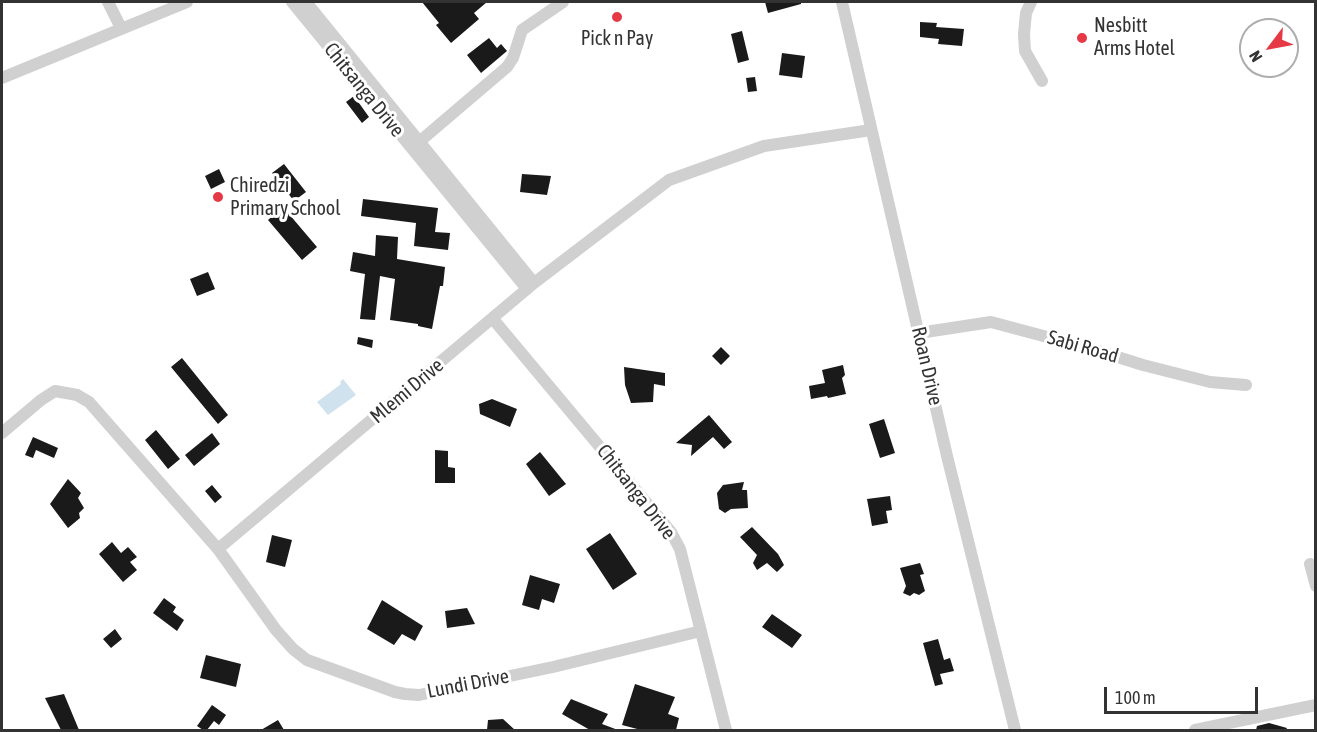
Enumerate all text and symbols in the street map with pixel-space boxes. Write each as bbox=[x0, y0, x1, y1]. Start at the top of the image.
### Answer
marker: Pick n Pay bbox=[610, 10, 624, 24]
place label: Nesbitt Arms Hotel bbox=[1094, 14, 1175, 61]
north arrow bbox=[1239, 18, 1299, 78]
place label: Pick n Pay bbox=[581, 27, 653, 51]
marker: Nesbitt Arms Hotel bbox=[1075, 31, 1089, 45]
street label: Chitsanga Drive bbox=[319, 38, 409, 142]
text: N bbox=[1245, 48, 1266, 65]
place label: Chiredzi Primary School bbox=[230, 174, 340, 221]
marker: Chiredzi Primary School bbox=[211, 190, 225, 204]
street label: Roan Drive bbox=[906, 324, 948, 408]
street label: Sabi Road bbox=[1045, 325, 1121, 369]
street label: Mlemi Drive bbox=[366, 353, 448, 429]
street label: Chitsanga Drive bbox=[591, 440, 681, 544]
street label: Lundi Drive bbox=[425, 664, 511, 704]
scale bar bbox=[1107, 675, 1262, 713]
text: 100 m bbox=[1115, 687, 1156, 708]

